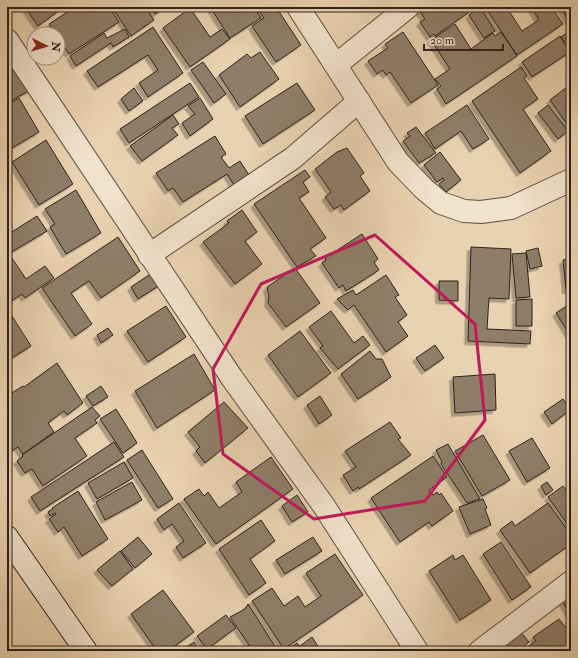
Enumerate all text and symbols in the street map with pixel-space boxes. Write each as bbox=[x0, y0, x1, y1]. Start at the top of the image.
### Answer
north arrow bbox=[26, 26, 66, 66]
scale bar bbox=[424, 26, 503, 52]
text: 20 m bbox=[430, 33, 455, 48]
text: N bbox=[48, 40, 62, 53]

